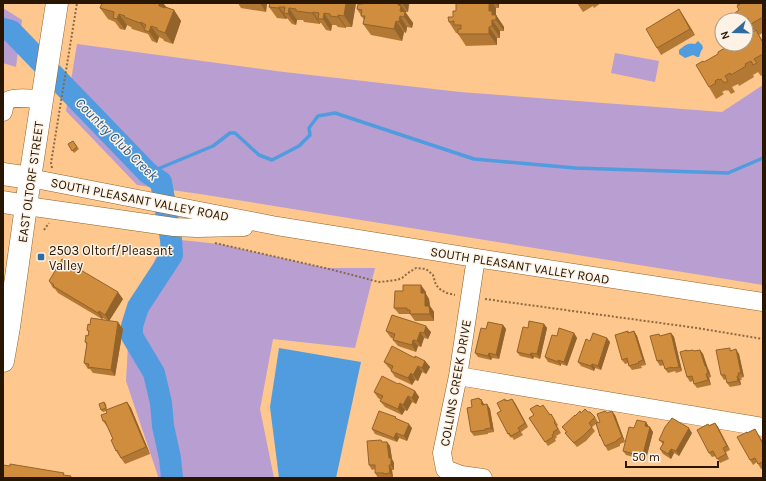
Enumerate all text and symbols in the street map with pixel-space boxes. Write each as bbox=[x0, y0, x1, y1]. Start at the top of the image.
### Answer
north arrow bbox=[714, 12, 754, 52]
text: N bbox=[718, 29, 733, 41]
water label: Country Club Creek bbox=[72, 94, 162, 185]
street label: EAST OLTORF STREET bbox=[15, 120, 46, 244]
street label: SOUTH PLEASANT VALLEY ROAD bbox=[49, 175, 230, 224]
place label: 2503 Oltorf/Pleasant Valley bbox=[49, 243, 173, 273]
street label: SOUTH PLEASANT VALLEY ROAD bbox=[429, 244, 611, 287]
marker: 2503 Oltorf/Pleasant Valley bbox=[36, 252, 46, 262]
street label: COLLINS CREEK DRIVE bbox=[437, 319, 474, 448]
scale bar bbox=[626, 443, 718, 469]
text: 50 m bbox=[632, 450, 660, 464]

